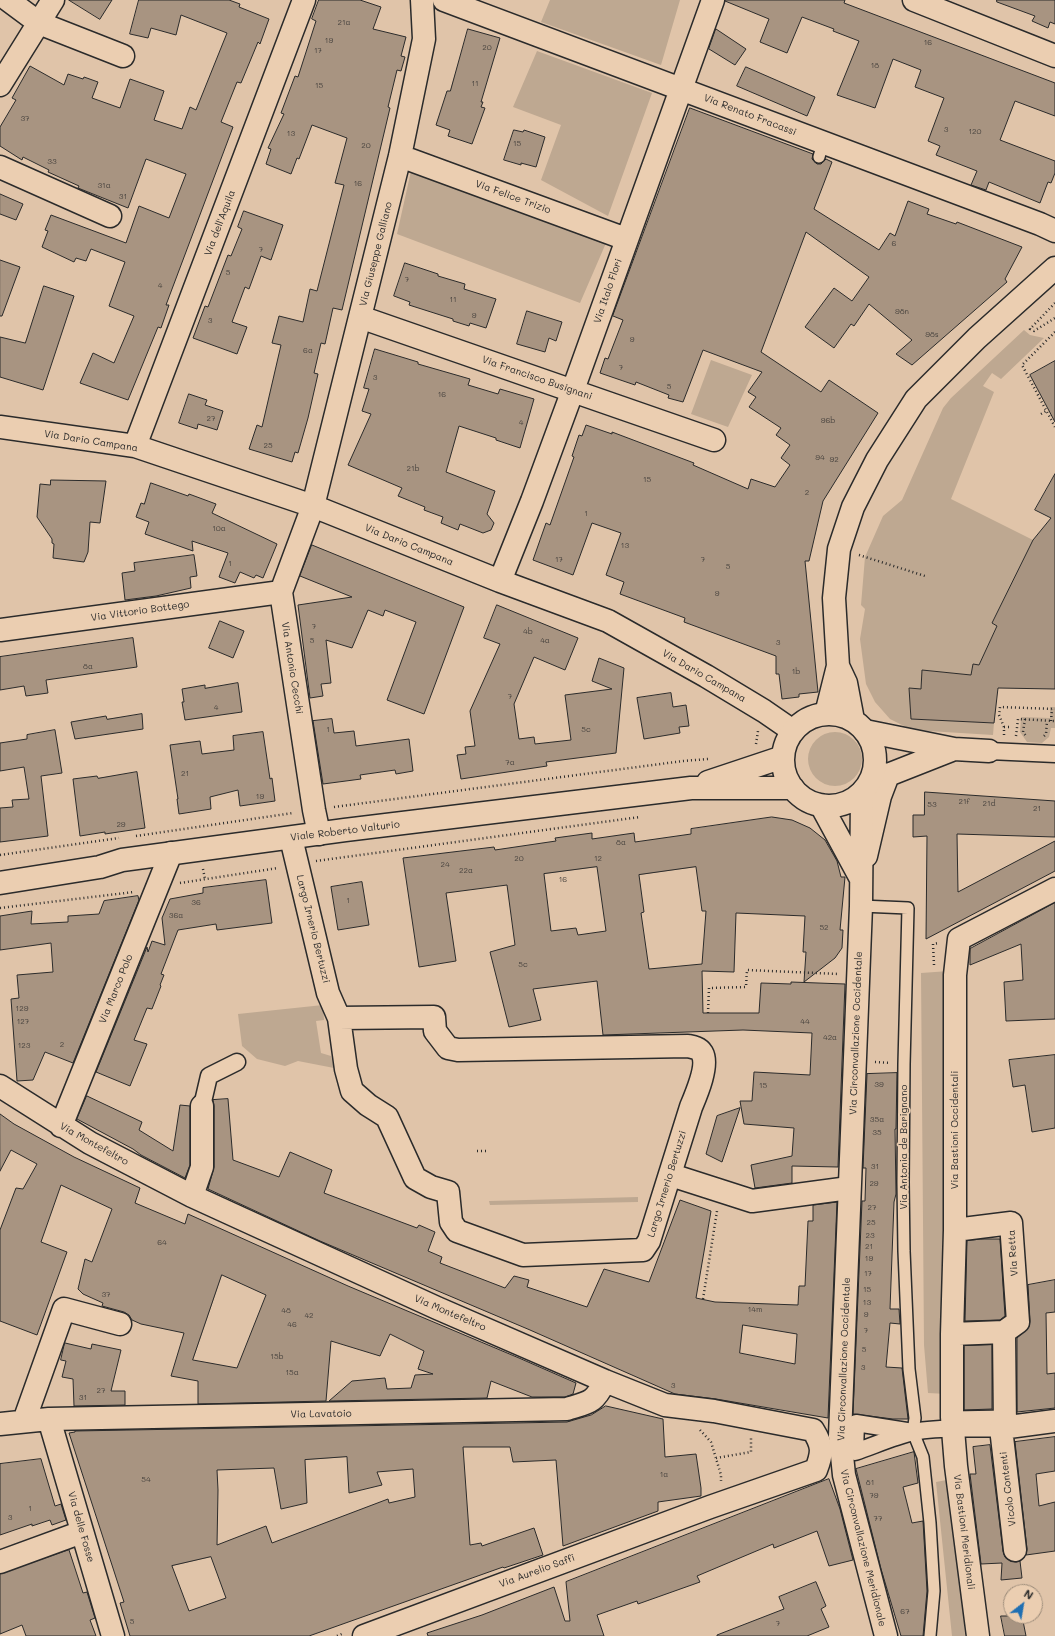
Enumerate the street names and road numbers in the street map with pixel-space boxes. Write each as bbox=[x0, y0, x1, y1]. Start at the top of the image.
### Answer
street label: Via Renato Fracassi bbox=[702, 92, 798, 138]
street label: Via Felice Trizio bbox=[473, 178, 553, 216]
street label: Via dell'Aquila bbox=[202, 189, 238, 257]
street label: Via Giuseppe Galliano bbox=[357, 201, 395, 307]
street label: Via Italo Flori bbox=[591, 257, 625, 325]
street label: Via Francisco Busignani bbox=[480, 353, 594, 403]
street label: Via Dario Campana bbox=[43, 428, 139, 454]
street label: Via Dario Campana bbox=[363, 522, 455, 568]
street label: Via Vittorio Bottego bbox=[90, 598, 190, 624]
street label: Via Antonio Cecchi bbox=[279, 621, 305, 715]
street label: Via Dario Campana bbox=[660, 647, 748, 705]
street label: Viale Roberto Valturio bbox=[290, 818, 400, 844]
street label: Largo Irnerio Bertuzzi bbox=[294, 874, 332, 984]
street label: Via Circonvallazione Occidentale bbox=[847, 951, 865, 1115]
street label: Via Marco Polo bbox=[97, 953, 135, 1025]
street label: Via Bastioni Occidentali bbox=[949, 1071, 961, 1189]
street label: Via Antonia de Barignano bbox=[898, 1084, 910, 1210]
street label: Via Montefeltro bbox=[57, 1120, 131, 1168]
street label: Largo Irnerio Bertuzzi bbox=[645, 1129, 689, 1239]
street label: Via Retta bbox=[1005, 1229, 1021, 1277]
street label: Via Circonvallazione Occidentale bbox=[835, 1277, 853, 1441]
street label: Via Montefeltro bbox=[412, 1292, 488, 1334]
street label: Via Lavatoio bbox=[290, 1407, 352, 1421]
street label: Vicolo Contenti bbox=[997, 1451, 1019, 1527]
street label: Via Circonvallazione Meridionale bbox=[838, 1468, 888, 1628]
street label: Via Bastioni Meridionali bbox=[951, 1474, 977, 1590]
street label: Via delle Fosse bbox=[65, 1490, 97, 1564]
street label: Via Aurelio Saffi bbox=[497, 1552, 577, 1590]

